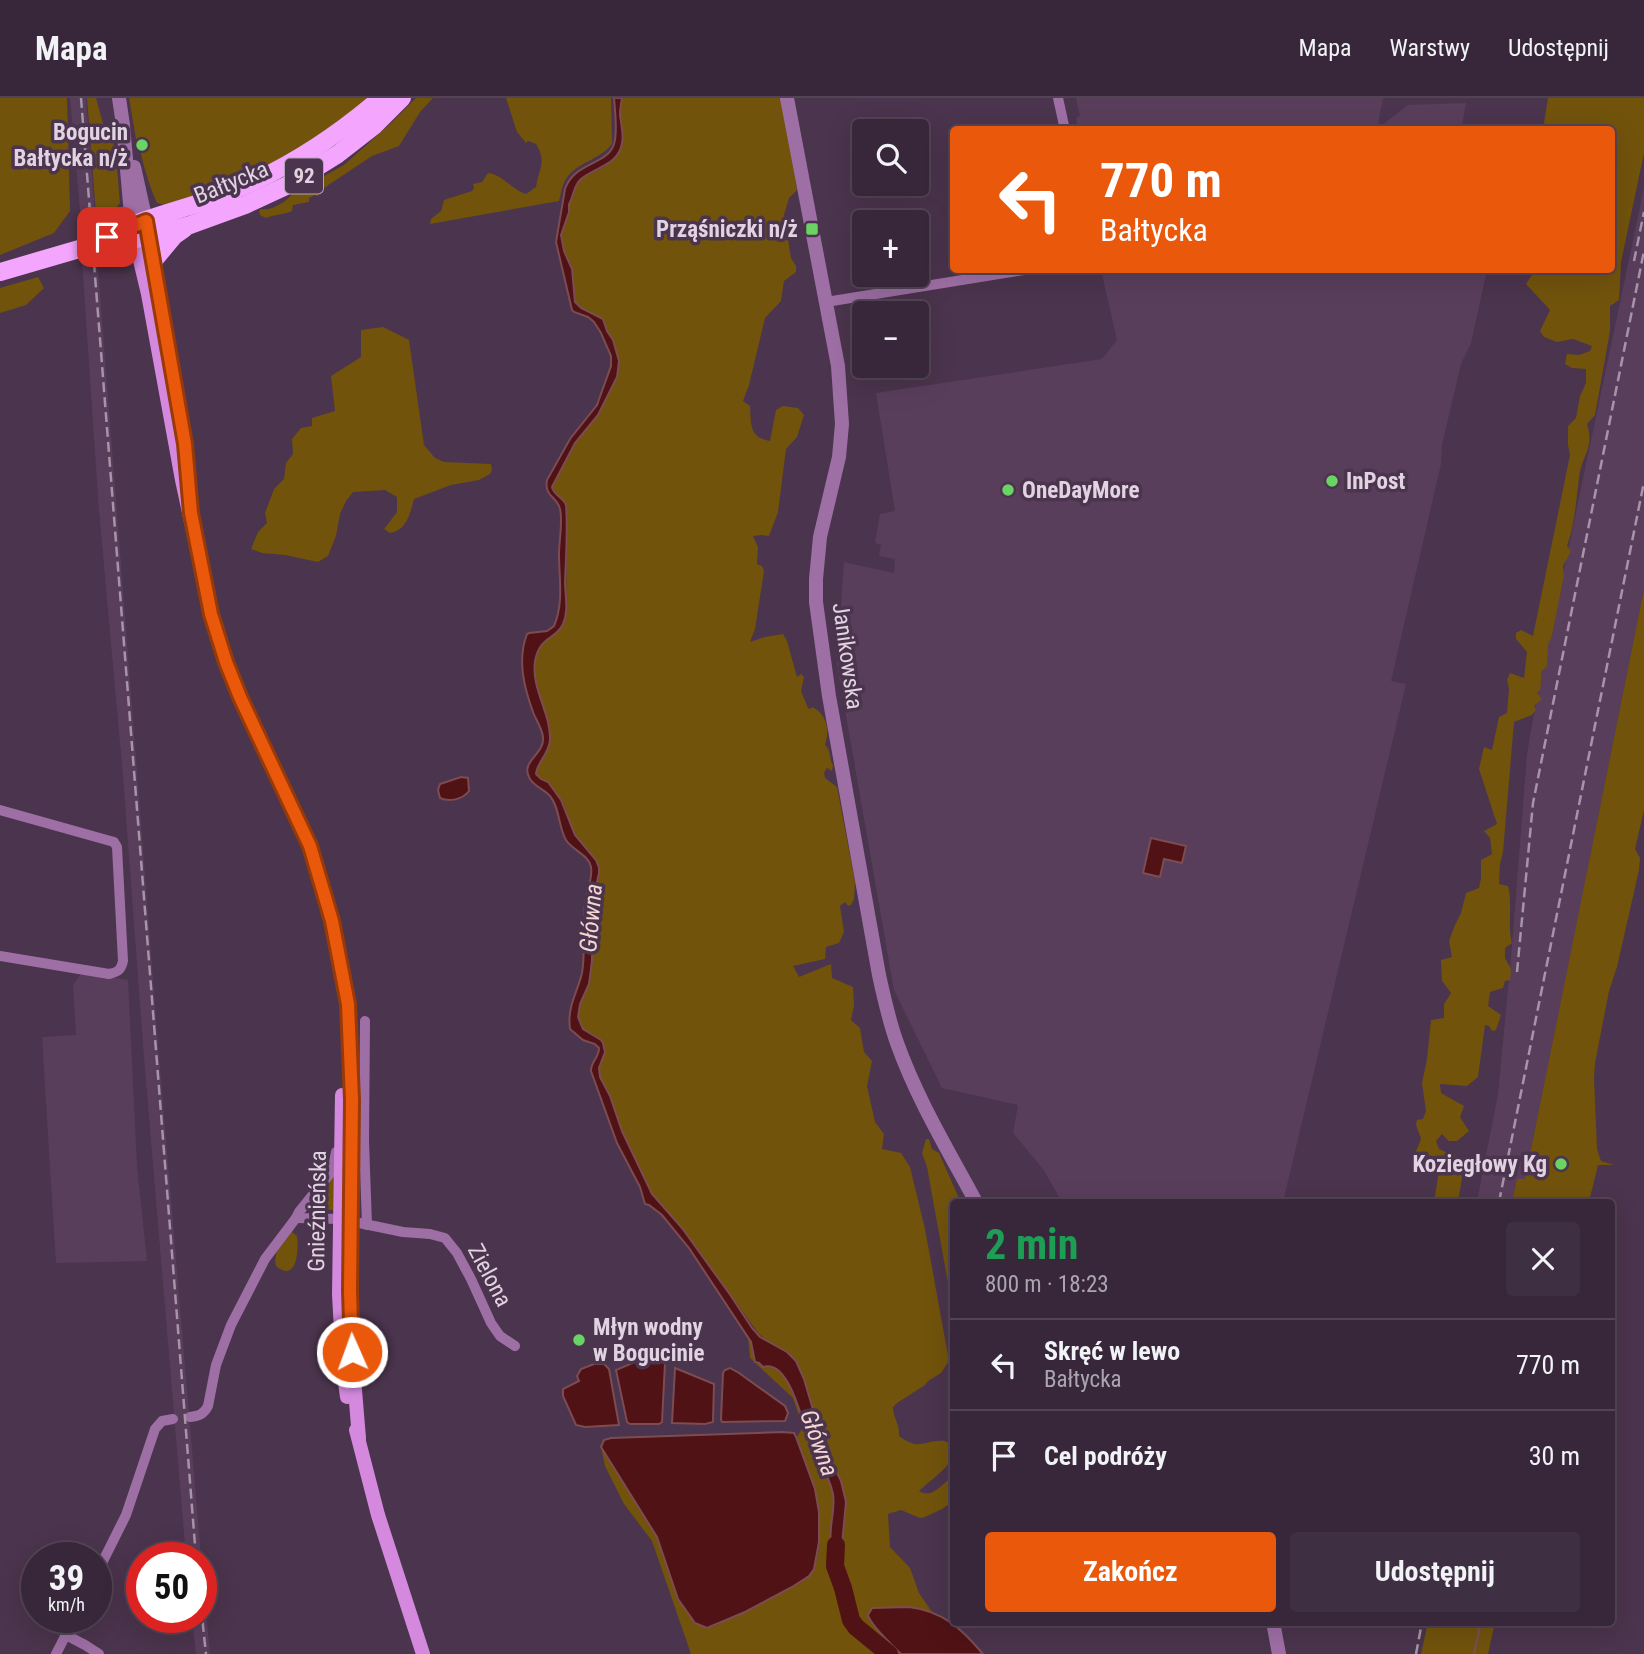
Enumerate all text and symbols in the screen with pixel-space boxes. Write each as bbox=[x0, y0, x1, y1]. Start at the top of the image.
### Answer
text: Mapa bbox=[35, 29, 107, 68]
text: Mapa bbox=[1299, 34, 1352, 62]
text: Warstwy bbox=[1390, 34, 1470, 62]
text: Udostępnij bbox=[1508, 34, 1609, 62]
place label: Bogucin Bałtycka n/ż bbox=[13, 119, 128, 172]
map controls bbox=[852, 119, 929, 378]
button: search bbox=[852, 119, 929, 196]
marker: Bogucin Bałtycka n/ż bbox=[134, 137, 150, 153]
text: 770 m bbox=[1100, 152, 1222, 209]
icon: left bbox=[985, 154, 1076, 245]
street label: Bałtycka bbox=[190, 155, 272, 210]
road number: 92 bbox=[285, 158, 323, 194]
pin bbox=[77, 207, 137, 267]
button: + bbox=[852, 210, 929, 287]
text: Bałtycka bbox=[1100, 211, 1208, 249]
place label: Prząśniczki n/ż bbox=[656, 216, 798, 243]
icon: arrive bbox=[88, 218, 126, 256]
marker: Prząśniczki n/ż bbox=[804, 221, 820, 237]
button: − bbox=[852, 301, 929, 378]
place label: InPost bbox=[1346, 468, 1405, 495]
marker: InPost bbox=[1324, 473, 1340, 489]
place label: OneDayMore bbox=[1022, 477, 1139, 504]
marker: OneDayMore bbox=[1000, 482, 1016, 498]
street label: Janikowska bbox=[827, 601, 868, 711]
water label: Główna bbox=[574, 882, 608, 954]
street label: Gnieźnieńska bbox=[303, 1150, 332, 1272]
place label: Koziegłowy Kg bbox=[1412, 1151, 1547, 1178]
marker: Koziegłowy Kg bbox=[1553, 1156, 1569, 1172]
text: 2 min bbox=[985, 1220, 1078, 1269]
button: close bbox=[1506, 1222, 1580, 1296]
street label: Zielona bbox=[462, 1239, 517, 1311]
text: 800 m · 18:23 bbox=[985, 1271, 1109, 1298]
place label: Młyn wodny w Bogucinie bbox=[593, 1314, 705, 1367]
position arrow bbox=[315, 1315, 389, 1389]
marker: Młyn wodny w Bogucinie bbox=[571, 1332, 587, 1348]
text: Skręć w lewo bbox=[1044, 1336, 1180, 1366]
icon: left bbox=[985, 1346, 1023, 1384]
text: 770 m bbox=[1516, 1350, 1580, 1380]
text: Bałtycka bbox=[1044, 1366, 1122, 1393]
water label: Główna bbox=[794, 1406, 844, 1480]
icon: arrive bbox=[985, 1437, 1023, 1475]
text: Cel podróży bbox=[1044, 1441, 1167, 1471]
text: 30 m bbox=[1529, 1441, 1580, 1471]
button: Zakończ bbox=[985, 1532, 1276, 1612]
button: Udostępnij bbox=[1290, 1532, 1580, 1612]
speed limit sign: 50 bbox=[126, 1542, 217, 1633]
text: 39 bbox=[49, 1558, 84, 1599]
text: km/h bbox=[48, 1594, 85, 1615]

